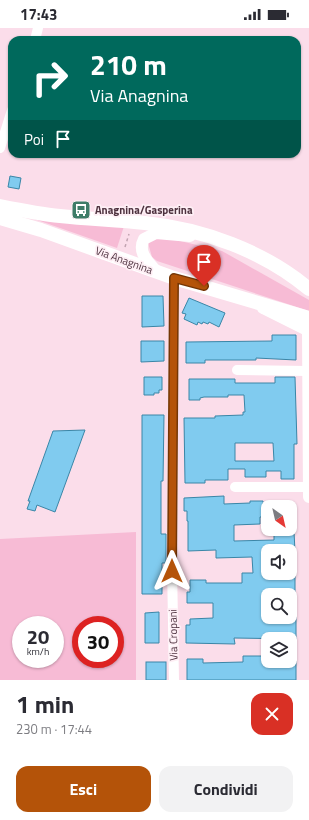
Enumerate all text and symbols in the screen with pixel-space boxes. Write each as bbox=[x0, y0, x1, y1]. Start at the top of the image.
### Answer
text: 17:43 bbox=[20, 3, 57, 26]
text: 210 m bbox=[90, 43, 167, 86]
icon: right bbox=[24, 52, 76, 104]
text: Via Anagnina bbox=[90, 82, 188, 109]
text: Poi bbox=[24, 128, 44, 151]
icon: arrive bbox=[52, 128, 74, 150]
bus stop icon: Anagnina/Gasperina bbox=[70, 199, 92, 221]
place label: Anagnina/Gasperina bbox=[95, 202, 193, 218]
street label: Via Anagnina bbox=[93, 242, 155, 278]
pin bbox=[187, 245, 221, 286]
icon: arrive bbox=[193, 251, 215, 273]
north arrow bbox=[261, 500, 297, 536]
map controls bbox=[261, 500, 297, 668]
button: sound bbox=[261, 544, 297, 580]
position arrow bbox=[151, 550, 193, 592]
button: search bbox=[261, 588, 297, 624]
street label: Via Cropani bbox=[165, 609, 181, 661]
speed limit sign: 30 bbox=[72, 616, 124, 668]
text: 20 bbox=[27, 621, 49, 652]
button: layers bbox=[261, 632, 297, 668]
text: km/h bbox=[27, 644, 49, 659]
text: 1 min bbox=[16, 686, 74, 722]
button: close bbox=[251, 693, 293, 735]
text: 230 m · 17:44 bbox=[16, 719, 92, 739]
button: Esci bbox=[16, 766, 151, 812]
button: Condividi bbox=[159, 766, 293, 812]

